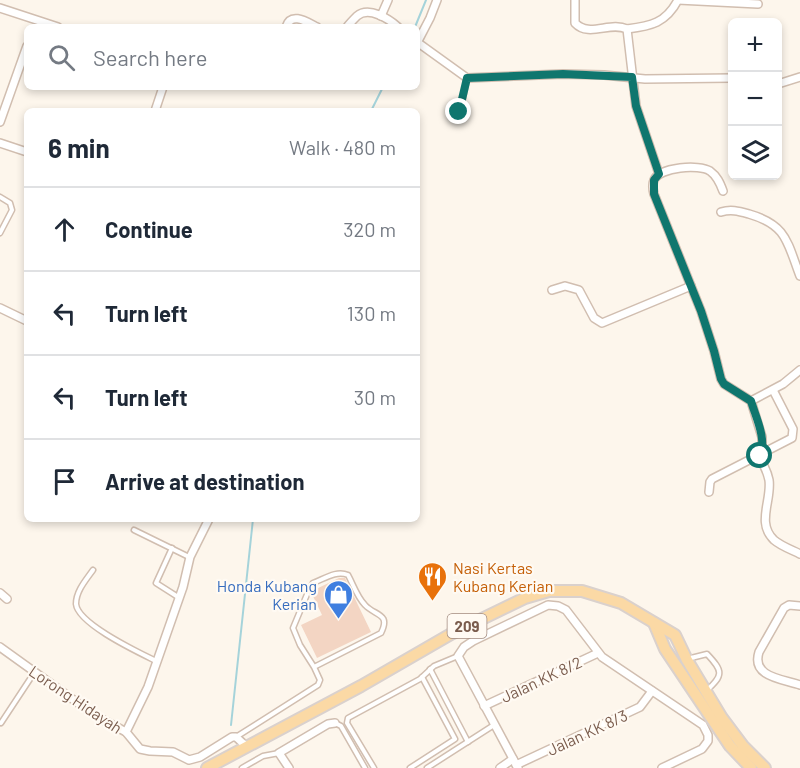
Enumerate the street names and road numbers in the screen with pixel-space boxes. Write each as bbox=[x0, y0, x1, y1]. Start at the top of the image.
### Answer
road number: 209 bbox=[448, 614, 486, 638]
street label: Jalan KK 8/2 bbox=[497, 652, 585, 706]
street label: Lorong Hidayah bbox=[26, 661, 126, 737]
street label: Jalan KK 8/3 bbox=[544, 705, 630, 759]

